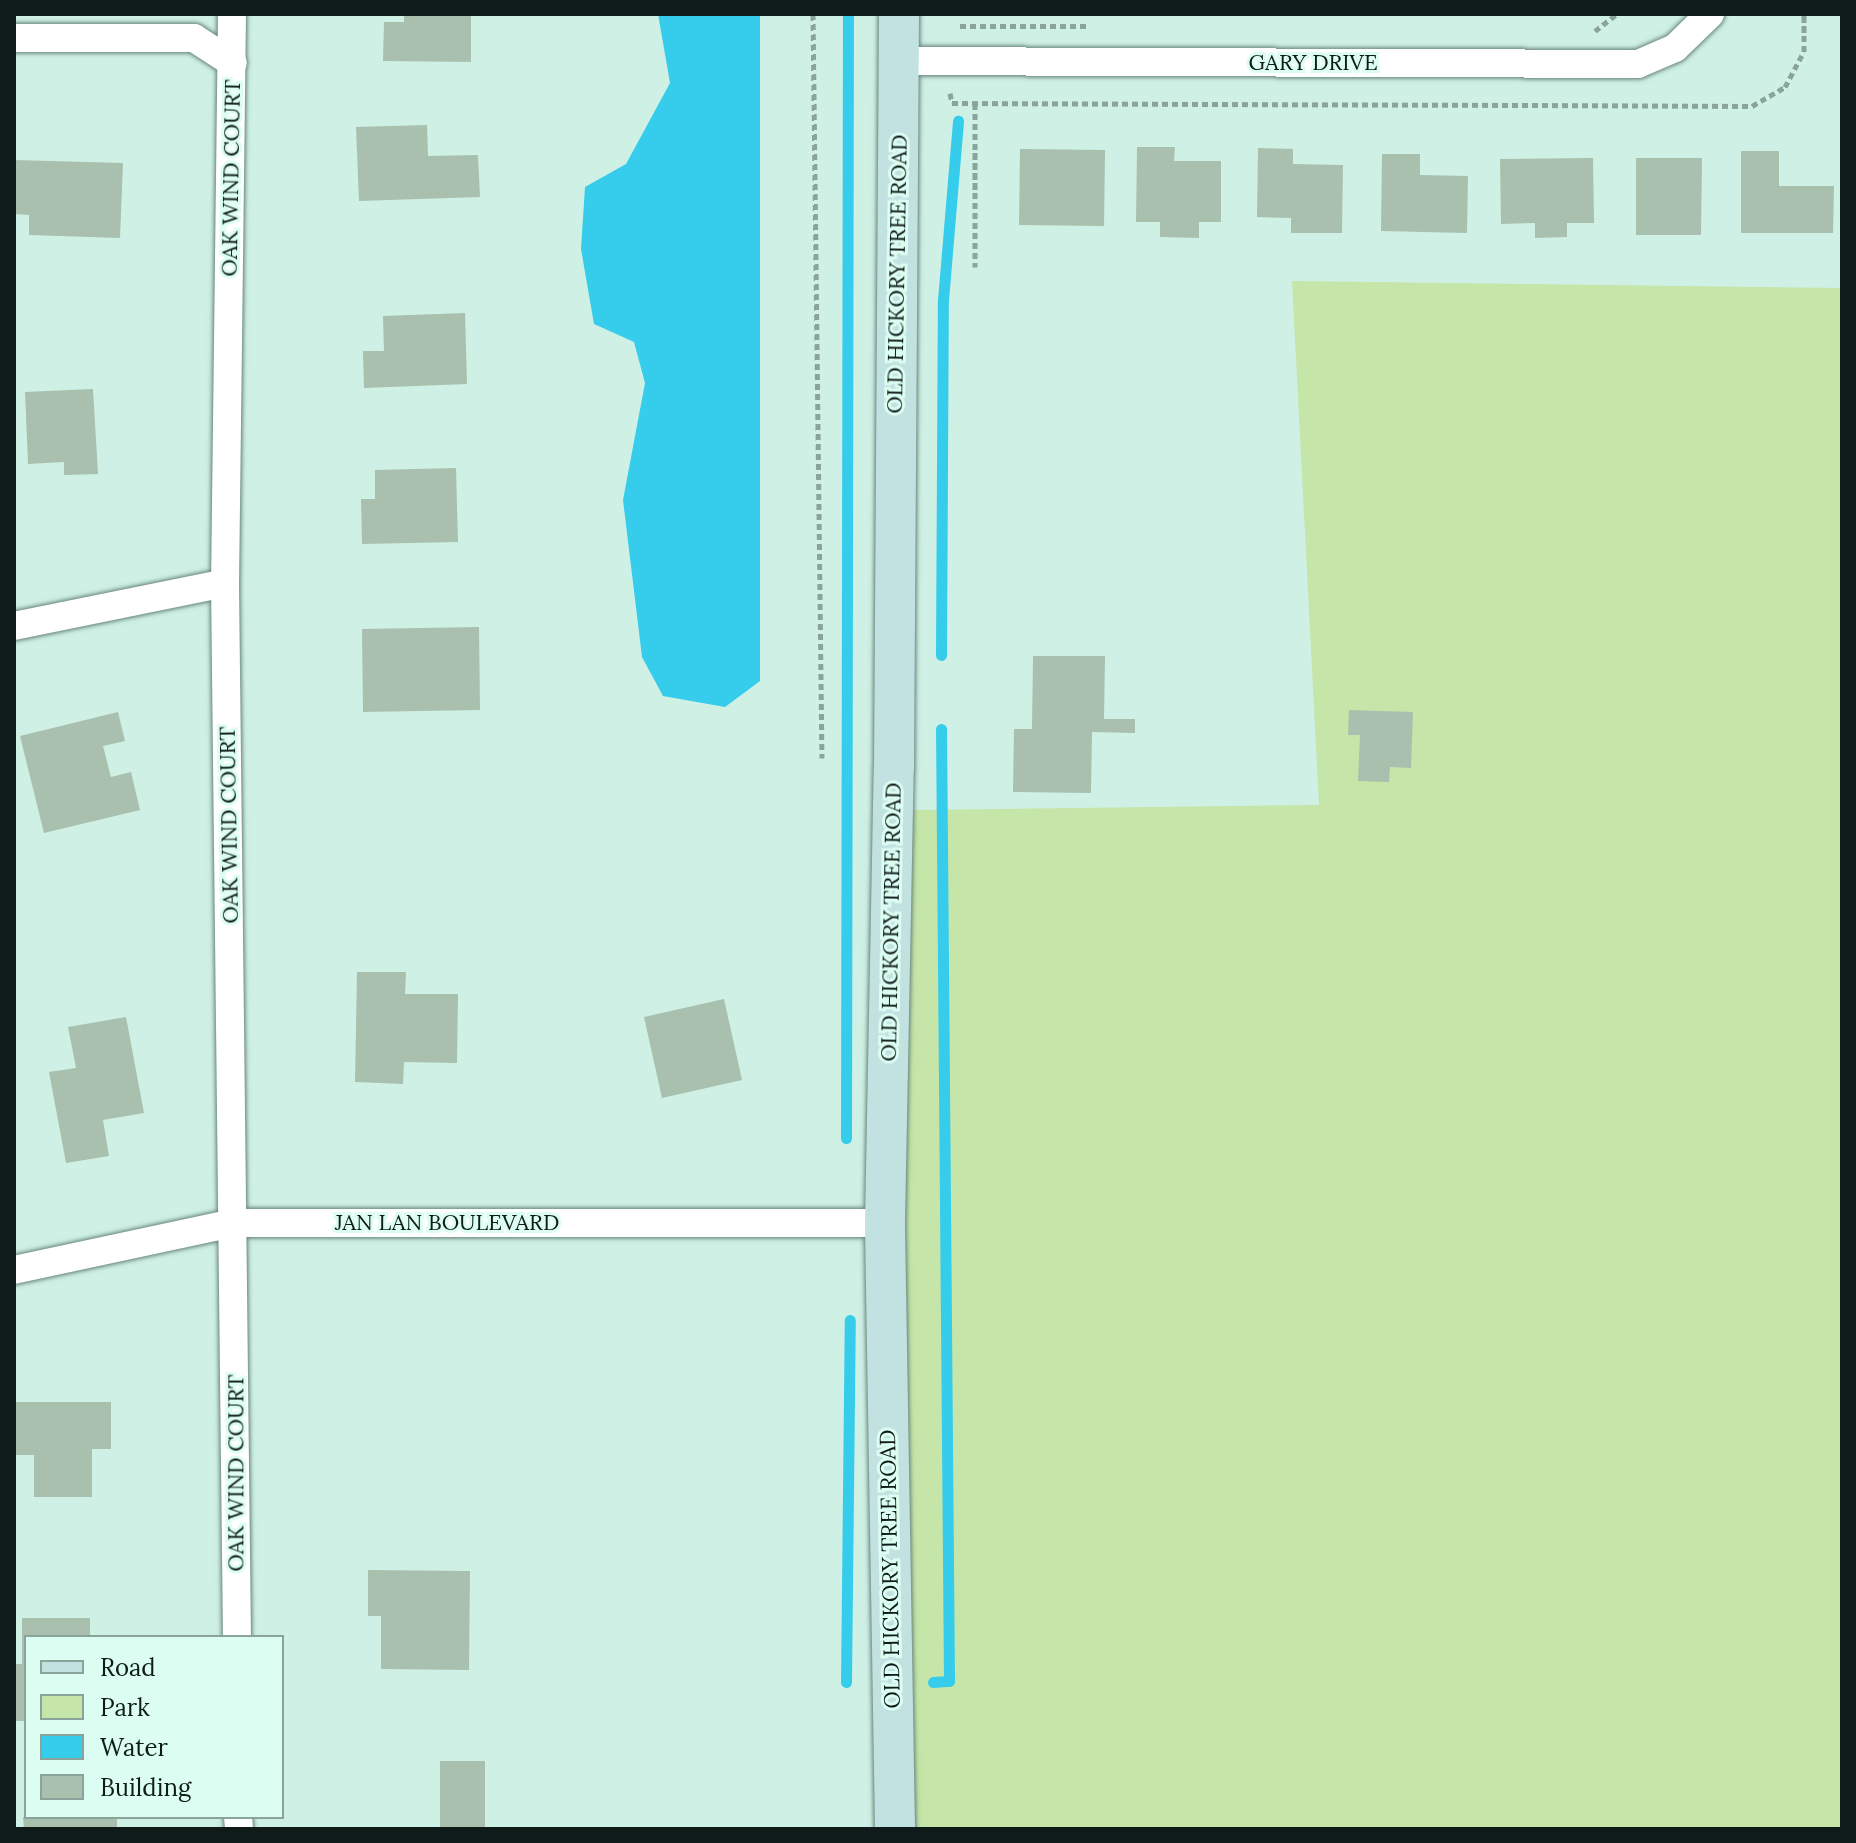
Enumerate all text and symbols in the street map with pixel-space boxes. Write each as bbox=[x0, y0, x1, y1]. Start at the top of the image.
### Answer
street label: GARY DRIVE bbox=[1248, 50, 1378, 76]
street label: OAK WIND COURT bbox=[216, 79, 246, 277]
street label: OLD HICKORY TREE ROAD bbox=[881, 134, 913, 414]
street label: OAK WIND COURT bbox=[214, 726, 244, 924]
street label: OLD HICKORY TREE ROAD bbox=[875, 782, 907, 1062]
street label: JAN LAN BOULEVARD bbox=[335, 1210, 559, 1236]
street label: OAK WIND COURT bbox=[223, 1374, 249, 1572]
street label: OLD HICKORY TREE ROAD bbox=[874, 1429, 906, 1709]
legend bbox=[24, 1635, 284, 1819]
text: Road bbox=[100, 1652, 156, 1683]
text: Park bbox=[100, 1692, 150, 1723]
text: Water bbox=[100, 1732, 168, 1763]
text: Building bbox=[100, 1772, 191, 1803]

